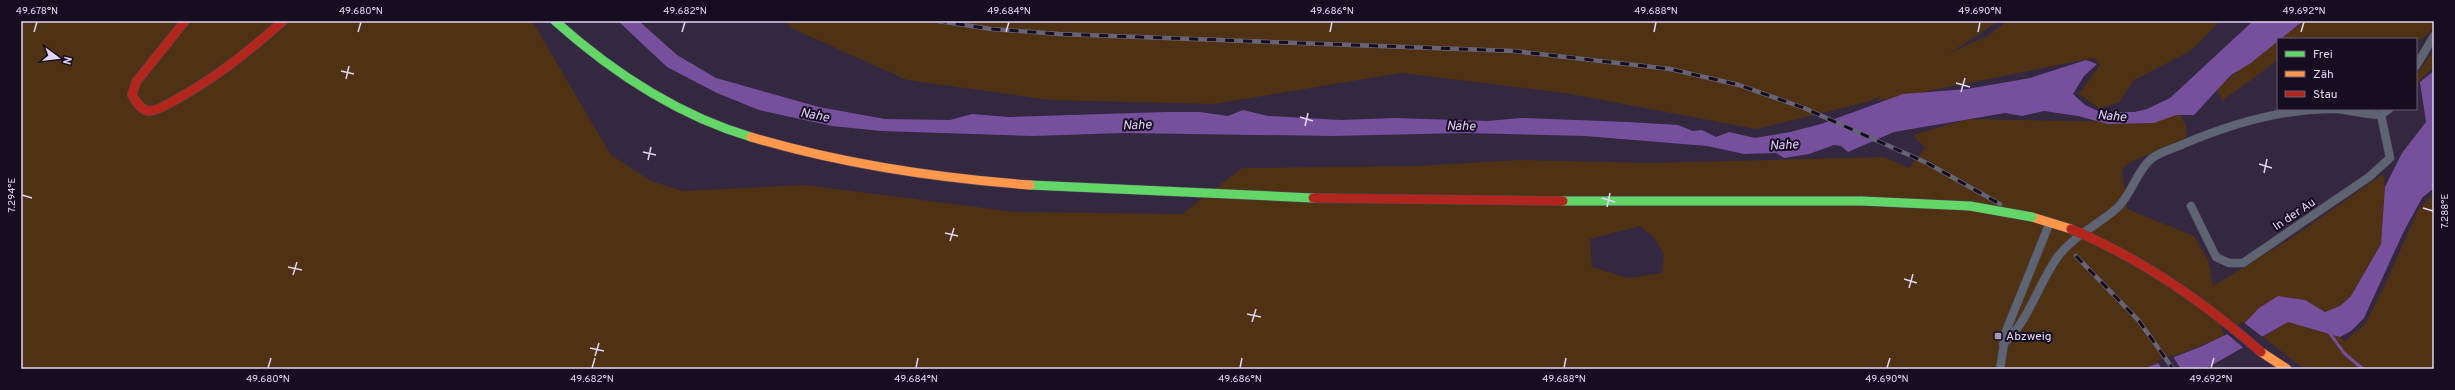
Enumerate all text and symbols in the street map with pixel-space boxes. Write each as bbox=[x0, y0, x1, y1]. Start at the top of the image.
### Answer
text: 49.678°N bbox=[16, 5, 58, 18]
text: 49.680°N bbox=[339, 5, 383, 18]
text: 49.682°N bbox=[663, 5, 707, 18]
text: 49.684°N bbox=[987, 5, 1031, 18]
text: 49.686°N bbox=[1310, 5, 1354, 18]
text: 49.688°N bbox=[1634, 5, 1678, 18]
text: 49.690°N bbox=[1958, 5, 2002, 18]
text: 49.692°N bbox=[2282, 5, 2326, 18]
north arrow bbox=[38, 38, 78, 78]
legend bbox=[2277, 38, 2417, 110]
text: Frei bbox=[2313, 47, 2333, 63]
text: N bbox=[59, 55, 74, 66]
text: Zäh bbox=[2313, 67, 2334, 83]
text: Stau bbox=[2313, 87, 2338, 103]
water label: Nahe bbox=[799, 105, 831, 127]
water label: Nahe bbox=[2097, 108, 2127, 126]
water label: Nahe bbox=[1122, 117, 1152, 134]
water label: Nahe bbox=[1446, 119, 1476, 135]
water label: Nahe bbox=[1769, 137, 1799, 155]
text: 7.294°E bbox=[6, 178, 19, 212]
text: 7.288°E bbox=[2439, 194, 2452, 228]
street label: In der Au bbox=[2270, 195, 2319, 235]
place label: Abzweig bbox=[2006, 329, 2051, 345]
marker: Abzweig bbox=[1993, 331, 2003, 341]
text: 49.680°N bbox=[246, 373, 290, 386]
text: 49.682°N bbox=[570, 373, 614, 386]
text: 49.684°N bbox=[894, 373, 938, 386]
text: 49.686°N bbox=[1218, 373, 1262, 386]
text: 49.688°N bbox=[1542, 373, 1586, 386]
text: 49.690°N bbox=[1865, 373, 1909, 386]
text: 49.692°N bbox=[2189, 373, 2233, 386]

